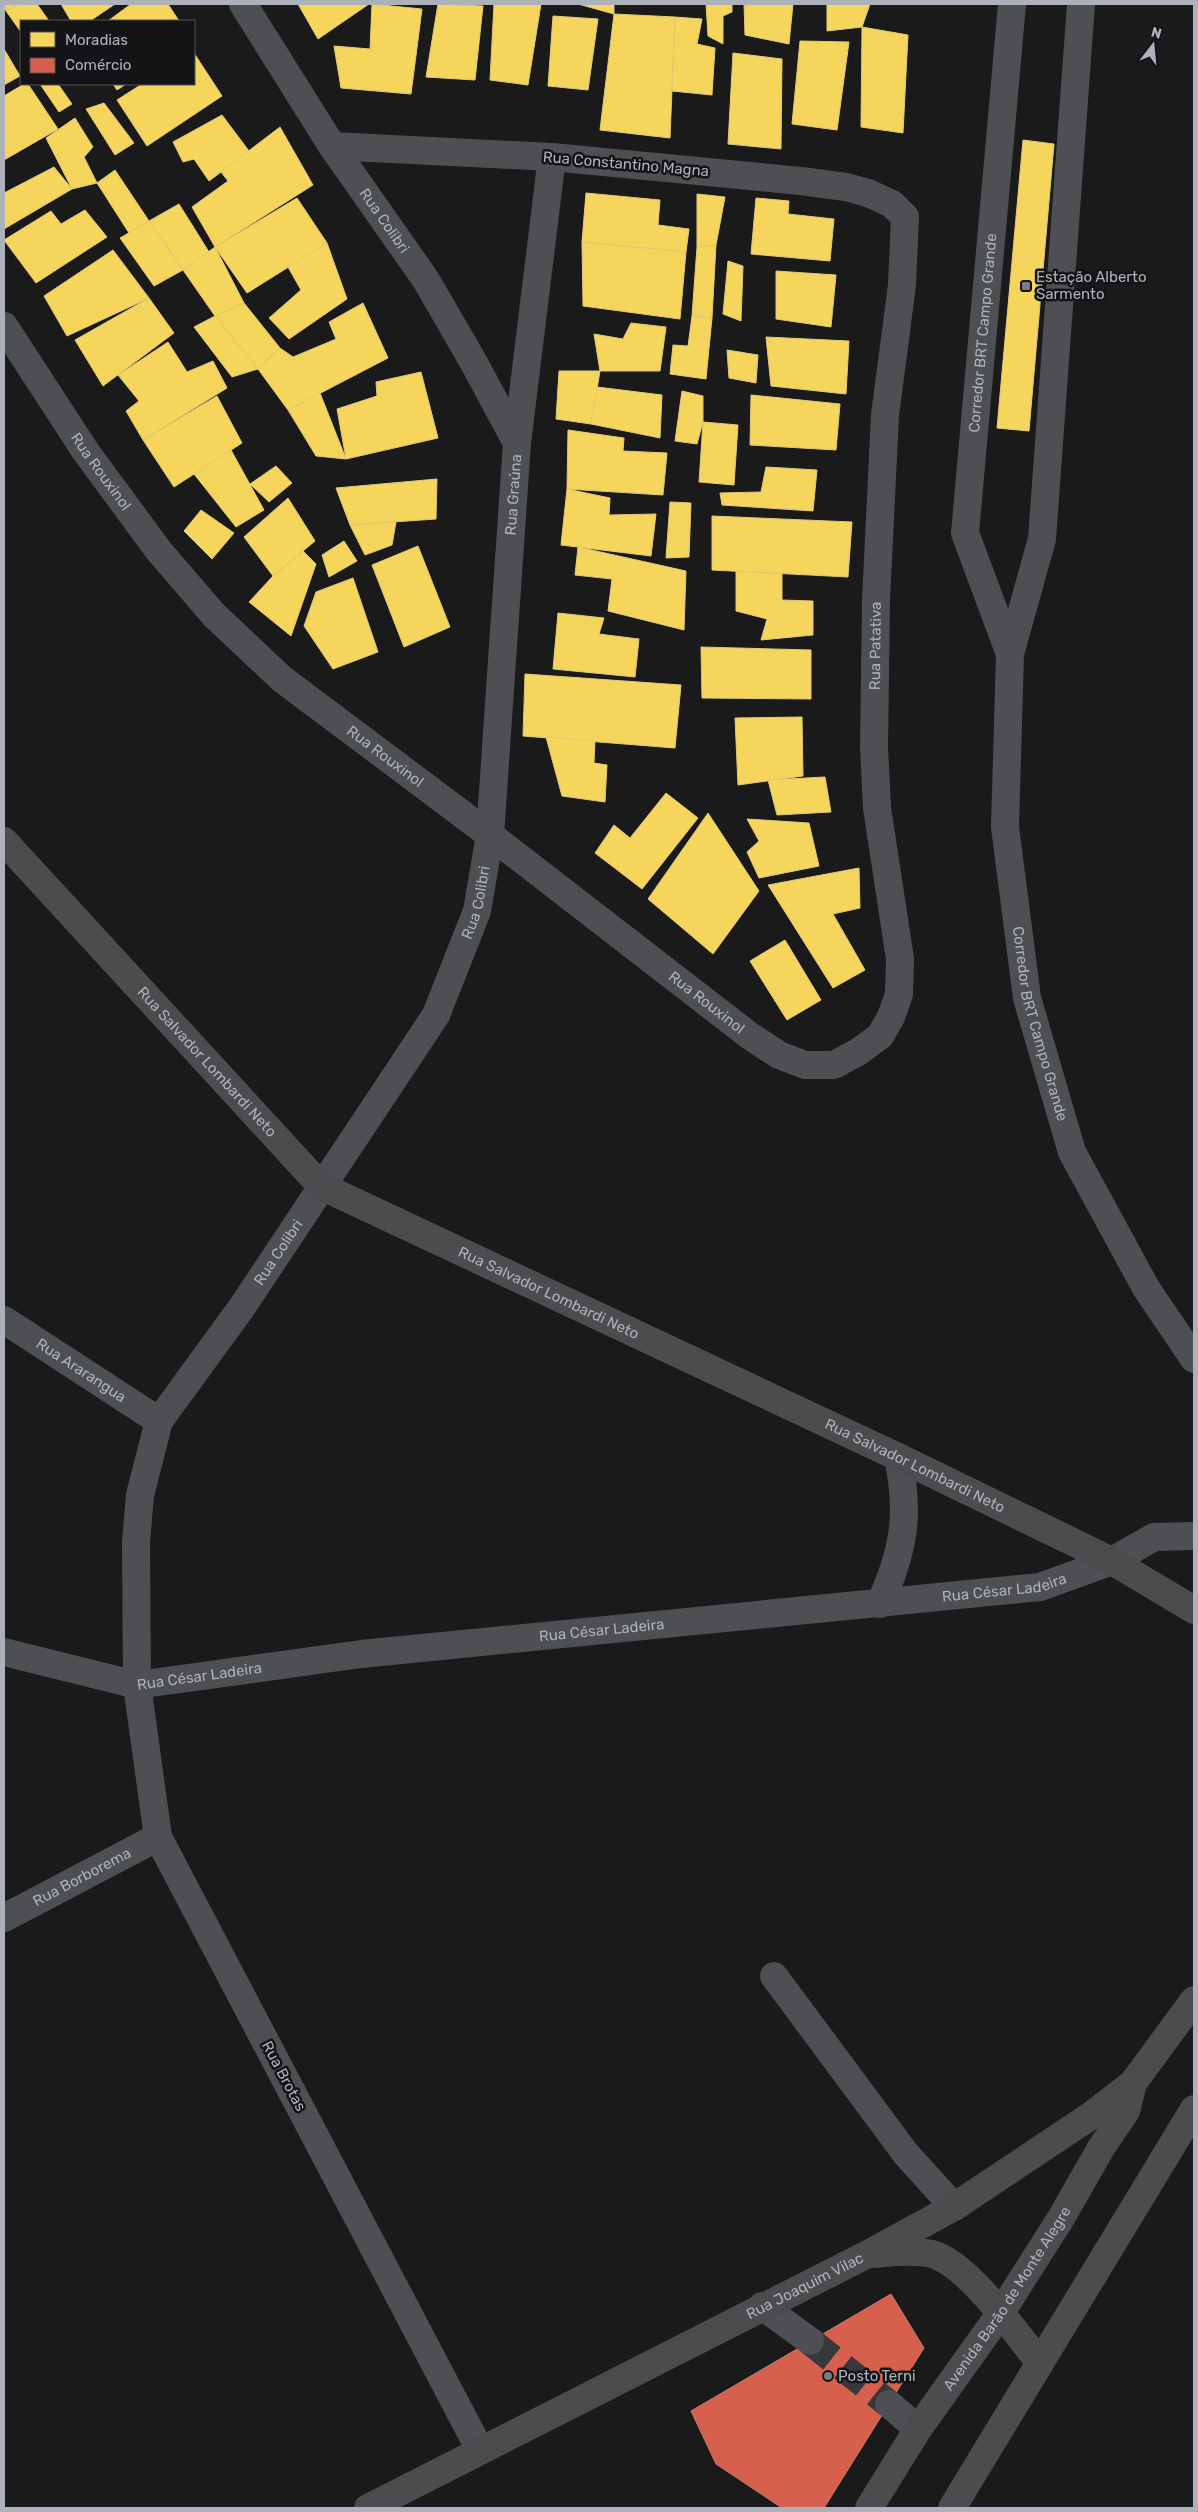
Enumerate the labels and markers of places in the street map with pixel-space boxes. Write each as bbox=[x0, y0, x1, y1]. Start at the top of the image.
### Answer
place label: Estação Alberto Sarmento bbox=[1036, 268, 1147, 303]
marker: Estação Alberto Sarmento bbox=[1020, 280, 1032, 292]
place label: Posto Terni bbox=[838, 2367, 916, 2385]
marker: Posto Terni bbox=[822, 2370, 834, 2382]

